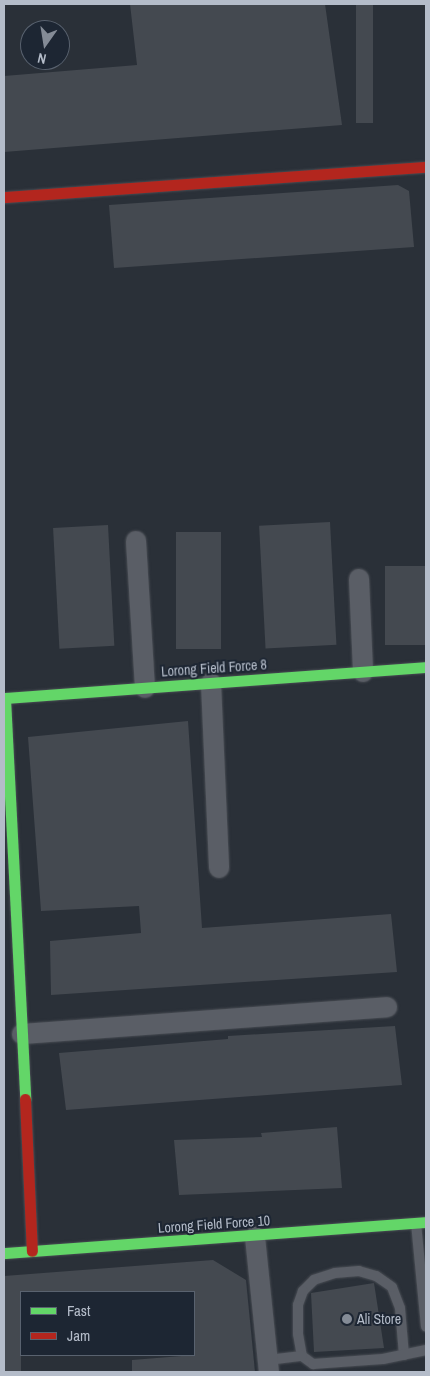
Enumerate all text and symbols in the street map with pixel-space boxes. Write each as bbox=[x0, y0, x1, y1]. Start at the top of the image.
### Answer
north arrow bbox=[20, 20, 70, 70]
text: N bbox=[36, 49, 48, 68]
street label: Lorong Field Force 8 bbox=[161, 656, 267, 680]
street label: Lorong Field Force 10 bbox=[157, 1212, 271, 1236]
legend bbox=[20, 1291, 195, 1356]
text: Fast bbox=[67, 1300, 90, 1321]
place label: Ali Store bbox=[357, 1311, 401, 1327]
marker: Ali Store bbox=[341, 1313, 353, 1325]
text: Jam bbox=[67, 1325, 90, 1346]

